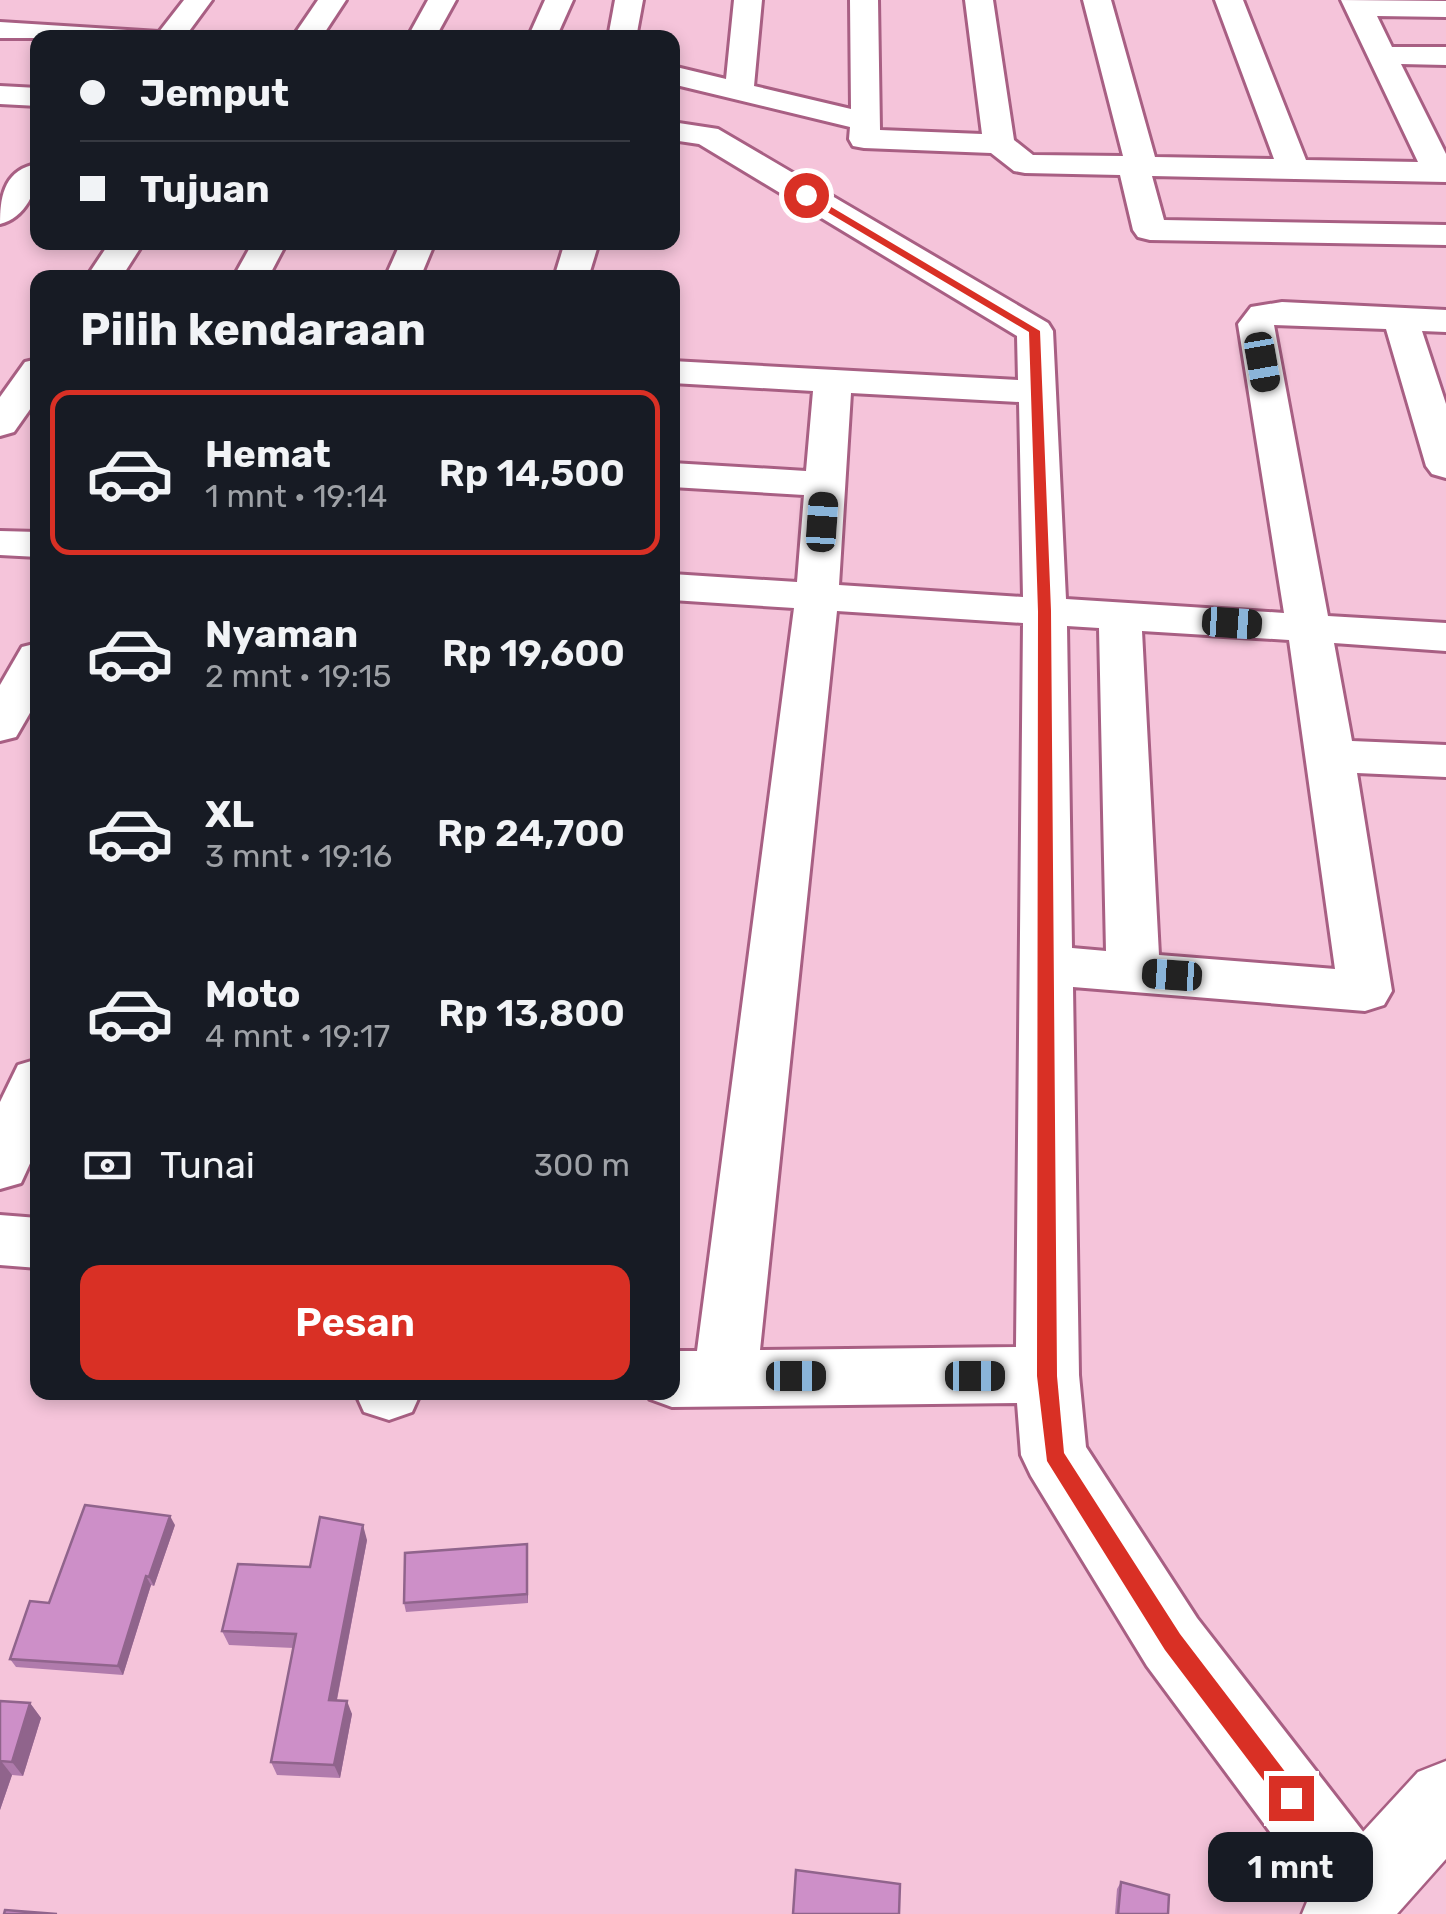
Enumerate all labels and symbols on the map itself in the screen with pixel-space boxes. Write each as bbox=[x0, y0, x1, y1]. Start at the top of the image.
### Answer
route start bbox=[784, 173, 829, 218]
car bbox=[1242, 330, 1282, 394]
car bbox=[805, 491, 839, 553]
car bbox=[1201, 606, 1263, 640]
car bbox=[1141, 958, 1203, 992]
car bbox=[766, 1361, 826, 1391]
car bbox=[945, 1361, 1005, 1391]
route end bbox=[1269, 1776, 1314, 1821]
callout: 1 mnt bbox=[1208, 1833, 1374, 1903]

